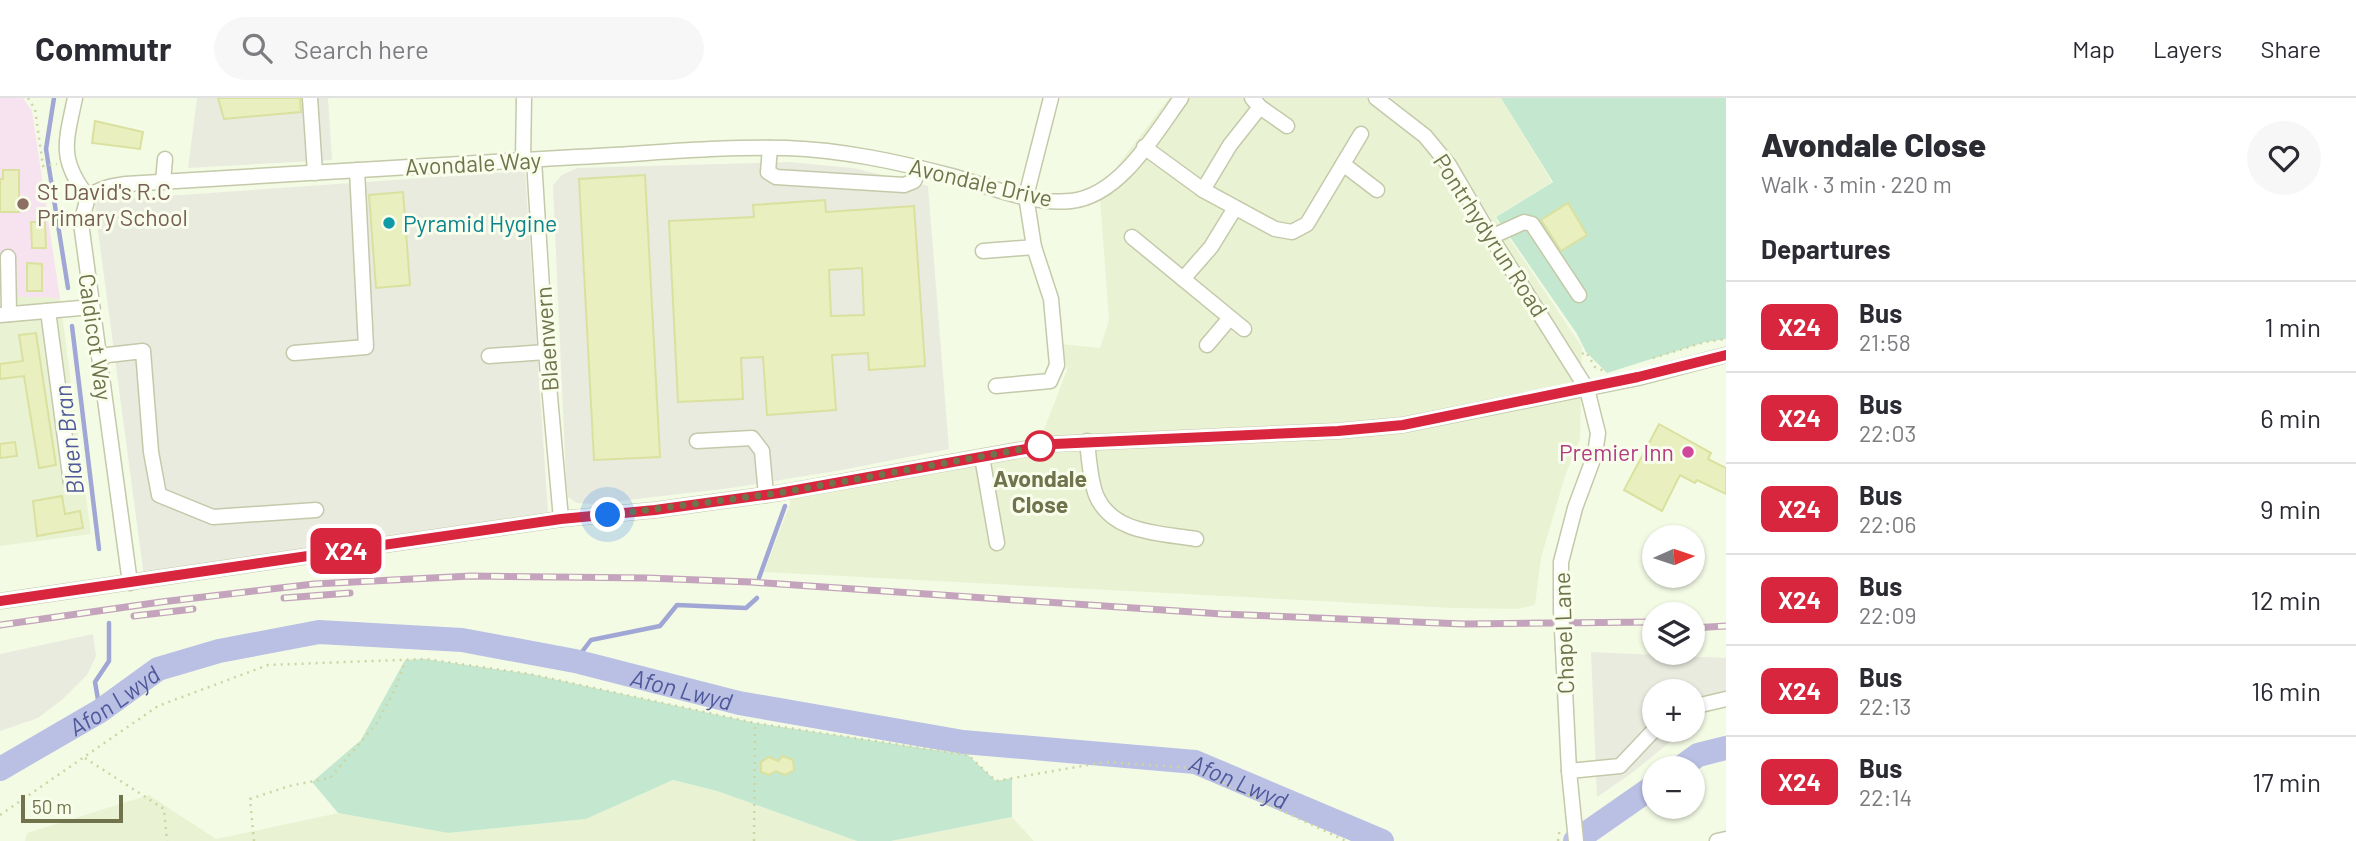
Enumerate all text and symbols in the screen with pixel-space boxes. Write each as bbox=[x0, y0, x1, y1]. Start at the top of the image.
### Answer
search box bbox=[214, 17, 704, 80]
text: Commutr bbox=[35, 28, 172, 68]
icon: search bbox=[238, 29, 276, 67]
text: Search here bbox=[294, 33, 429, 64]
text: Map bbox=[2072, 34, 2115, 63]
text: Layers bbox=[2153, 34, 2222, 63]
text: Share bbox=[2260, 34, 2321, 63]
button: heart bbox=[2247, 121, 2321, 195]
text: Avondale Close bbox=[1761, 124, 1986, 164]
street label: Avondale Way bbox=[404, 145, 542, 181]
street label: Pontrhydyrun Road bbox=[1428, 148, 1554, 322]
street label: Avondale Drive bbox=[907, 152, 1055, 212]
text: Walk · 3 min · 220 m bbox=[1761, 170, 1952, 198]
place label: St David's R.C Primary School bbox=[37, 177, 188, 231]
marker: St David's R.C Primary School bbox=[15, 196, 31, 212]
place label: Pyramid Hygine bbox=[403, 209, 557, 237]
marker: Pyramid Hygine bbox=[381, 215, 397, 231]
text: Departures bbox=[1761, 233, 1891, 264]
street label: Caldicot Way bbox=[73, 272, 119, 403]
street label: Blaenwern bbox=[528, 286, 564, 392]
text: Bus bbox=[1859, 297, 1902, 328]
text: 1 min bbox=[2265, 311, 2321, 342]
text: X24 bbox=[1778, 312, 1821, 341]
text: 21:58 bbox=[1859, 328, 1911, 356]
water label: Blaen Bran bbox=[47, 384, 89, 496]
text: Bus bbox=[1859, 388, 1902, 419]
text: 6 min bbox=[2260, 402, 2321, 433]
text: X24 bbox=[1778, 403, 1821, 432]
text: 22:03 bbox=[1859, 419, 1916, 447]
marker: Avondale Close bbox=[1025, 431, 1055, 461]
place label: Premier Inn bbox=[1559, 438, 1674, 466]
marker: Premier Inn bbox=[1680, 444, 1696, 460]
place label: Avondale Close bbox=[993, 464, 1087, 518]
text: Bus bbox=[1859, 479, 1902, 510]
text: 9 min bbox=[2260, 493, 2321, 524]
text: X24 bbox=[1778, 494, 1821, 523]
your location bbox=[590, 497, 625, 532]
text: 22:06 bbox=[1859, 510, 1916, 538]
north arrow bbox=[1642, 525, 1704, 588]
map controls bbox=[1642, 525, 1705, 819]
line badge: X24 bbox=[306, 528, 386, 574]
text: X24 bbox=[324, 536, 368, 565]
text: Bus bbox=[1859, 570, 1902, 601]
street label: Chapel Lane bbox=[1547, 571, 1579, 695]
text: 12 min bbox=[2251, 584, 2321, 615]
text: X24 bbox=[1778, 585, 1821, 614]
text: 22:09 bbox=[1859, 601, 1916, 629]
button: layers bbox=[1642, 602, 1705, 665]
water label: Afon Lwyd bbox=[63, 658, 165, 741]
water label: Afon Lwyd bbox=[628, 661, 736, 715]
text: Bus bbox=[1859, 661, 1902, 692]
text: 16 min bbox=[2251, 675, 2321, 706]
text: X24 bbox=[1778, 676, 1821, 705]
button: + bbox=[1642, 679, 1705, 742]
text: 22:13 bbox=[1859, 692, 1911, 720]
water label: Afon Lwyd bbox=[1186, 747, 1293, 814]
text: Bus bbox=[1859, 752, 1902, 783]
button: − bbox=[1642, 756, 1705, 819]
text: 17 min bbox=[2252, 766, 2321, 797]
text: X24 bbox=[1778, 767, 1821, 796]
text: 22:14 bbox=[1859, 783, 1912, 811]
scale bar bbox=[21, 792, 122, 824]
text: 50 m bbox=[32, 795, 72, 818]

